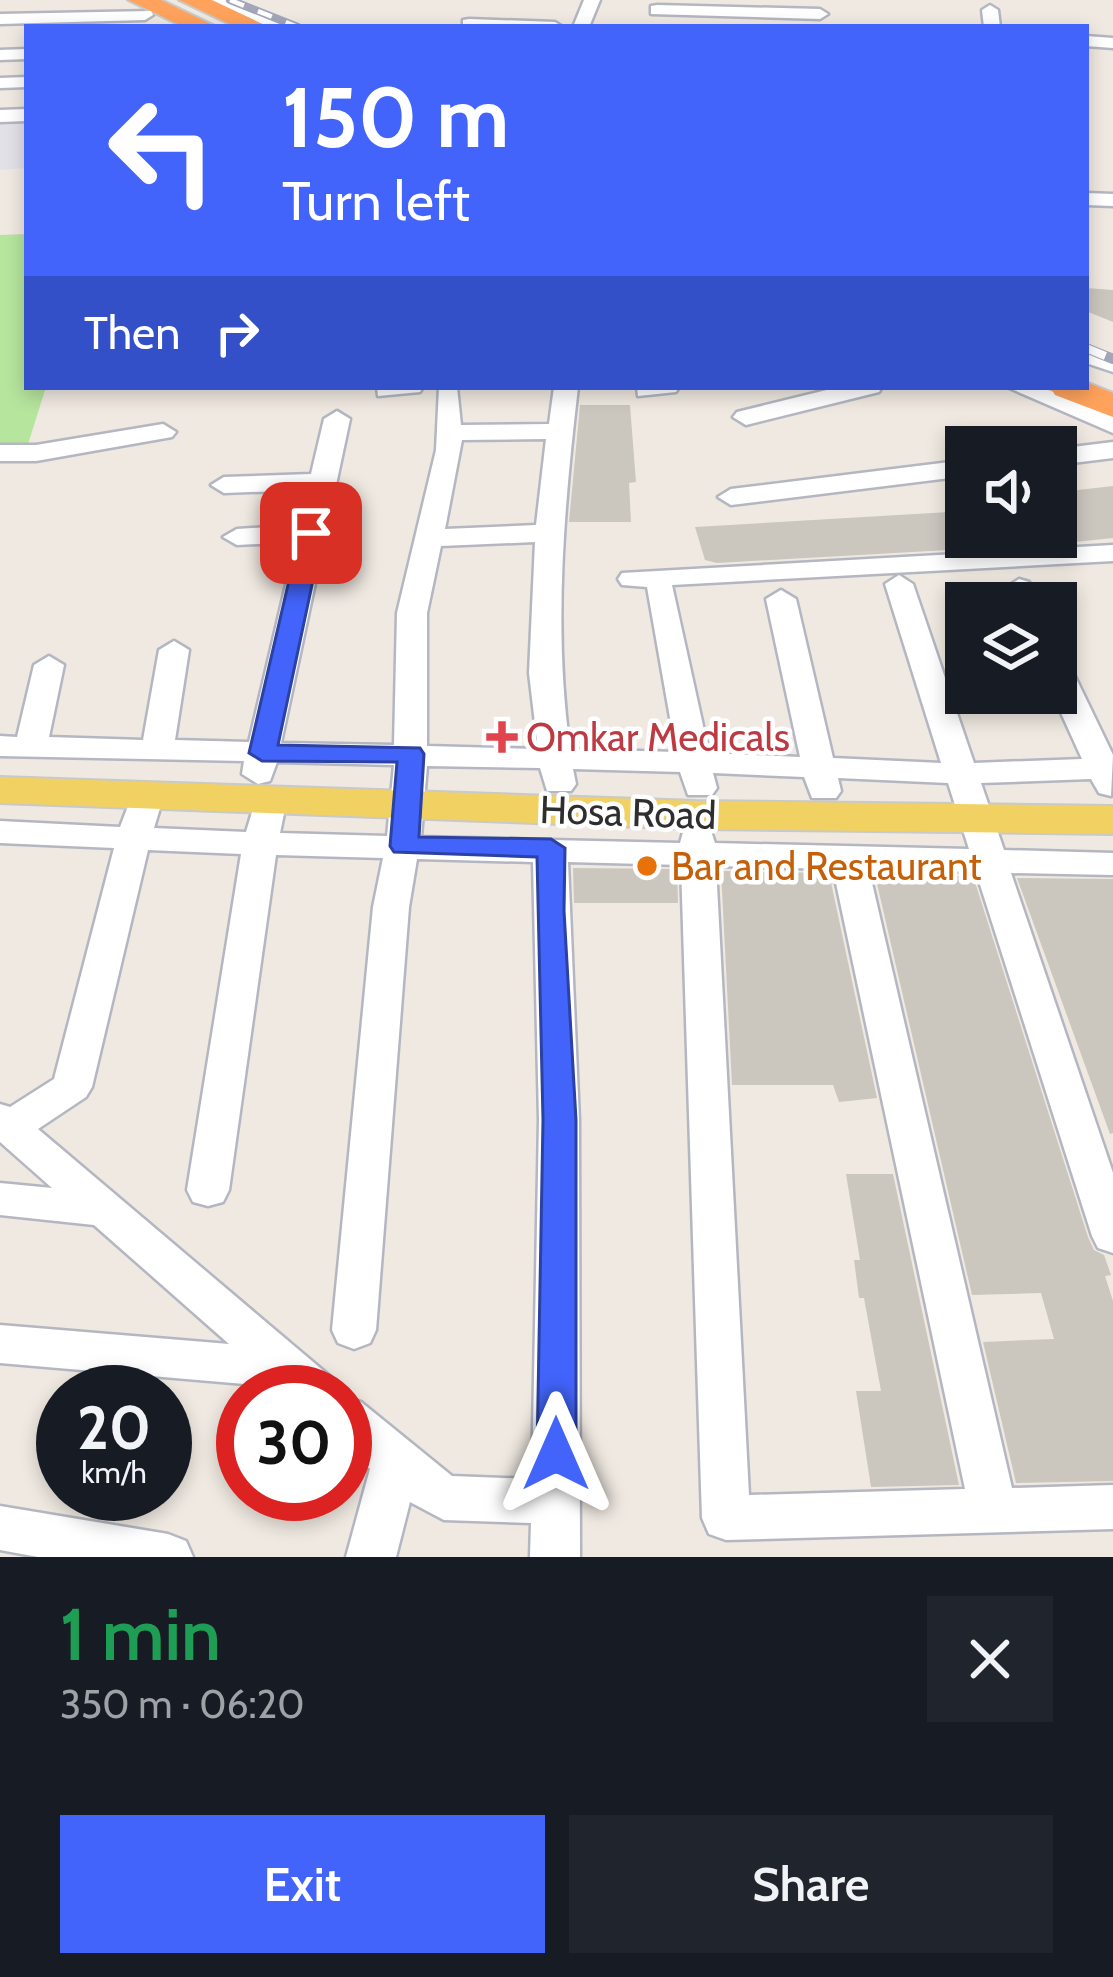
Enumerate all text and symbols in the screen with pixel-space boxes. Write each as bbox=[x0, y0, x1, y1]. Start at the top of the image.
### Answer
text: 150 m bbox=[282, 66, 509, 168]
icon: left bbox=[84, 72, 240, 228]
text: Turn left bbox=[282, 168, 470, 234]
icon: right bbox=[204, 300, 270, 366]
text: Then bbox=[84, 306, 180, 360]
map controls bbox=[945, 426, 1077, 714]
button: sound bbox=[945, 426, 1077, 558]
pin bbox=[260, 482, 362, 584]
icon: arrive bbox=[278, 500, 344, 566]
button: layers bbox=[945, 582, 1077, 714]
place label: Omkar Medicals bbox=[526, 713, 790, 761]
marker: Omkar Medicals bbox=[489, 724, 515, 750]
street label: Hosa Road bbox=[539, 785, 717, 839]
place label: Bar and Restaurant bbox=[671, 842, 982, 890]
marker: Bar and Restaurant bbox=[634, 853, 660, 879]
speed limit sign: 30 bbox=[216, 1365, 372, 1521]
text: 20 bbox=[77, 1391, 151, 1464]
position arrow bbox=[493, 1391, 619, 1517]
text: km/h bbox=[81, 1454, 147, 1491]
text: 1 min bbox=[60, 1591, 221, 1678]
button: close bbox=[927, 1596, 1053, 1722]
text: 350 m · 06:20 bbox=[60, 1680, 304, 1728]
button: Exit bbox=[60, 1815, 545, 1953]
button: Share bbox=[569, 1815, 1053, 1953]

